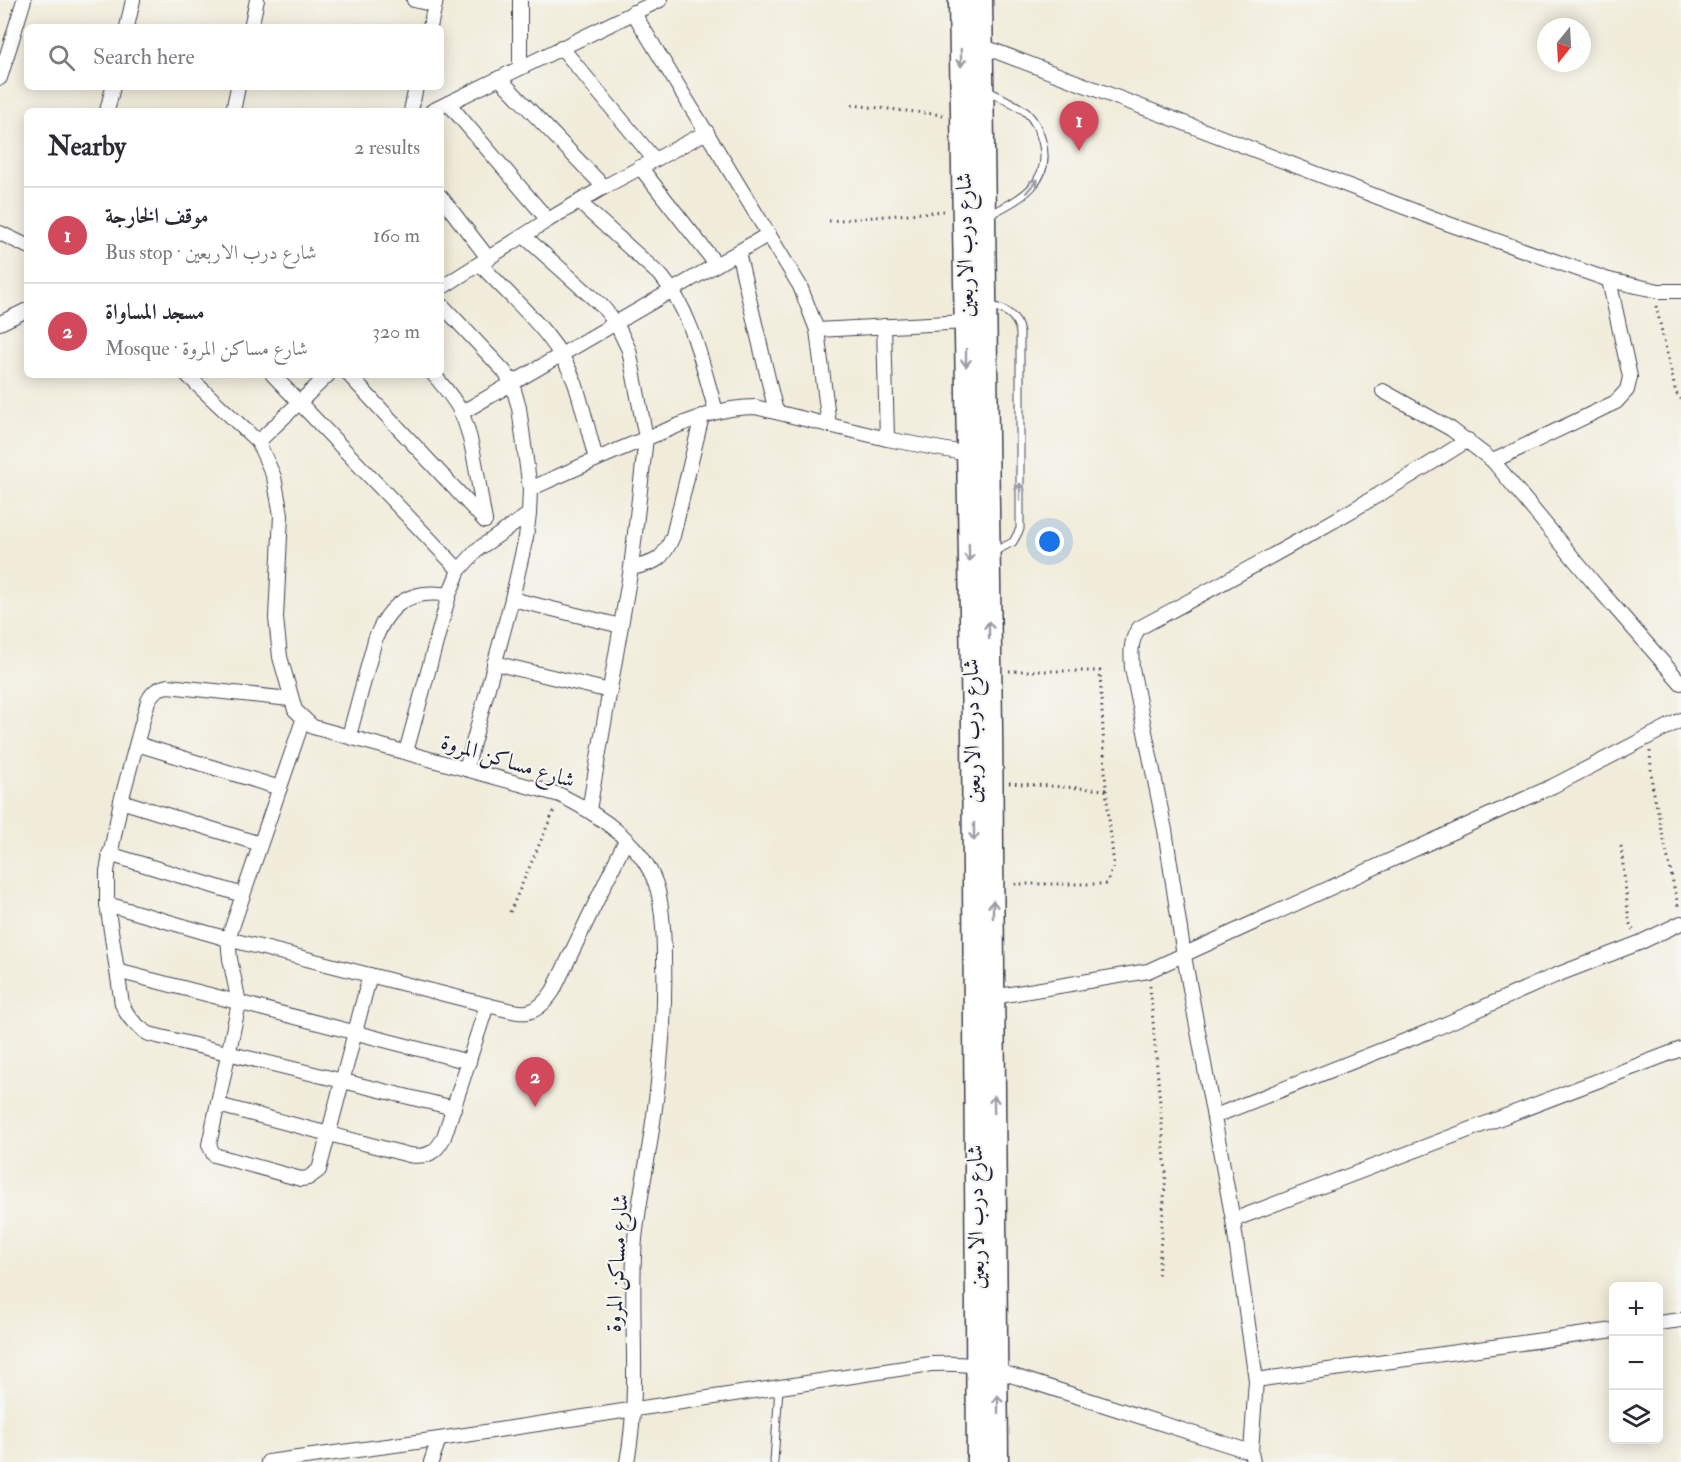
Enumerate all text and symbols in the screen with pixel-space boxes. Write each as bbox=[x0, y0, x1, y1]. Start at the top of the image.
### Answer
north arrow bbox=[1537, 18, 1591, 72]
search box bbox=[24, 24, 444, 90]
icon: search bbox=[45, 41, 78, 74]
text: Search here bbox=[93, 43, 195, 71]
one-way arrow bbox=[956, 48, 967, 68]
pin: 1 bbox=[1060, 102, 1098, 151]
text: Nearby bbox=[48, 131, 126, 163]
text: 2 results bbox=[354, 135, 420, 160]
street label: شارع درب الاربعين bbox=[950, 172, 984, 318]
one-way arrow bbox=[1025, 179, 1039, 194]
text: موقف الخارجة bbox=[105, 202, 209, 230]
text: 1 bbox=[64, 223, 71, 248]
text: 160 m bbox=[373, 223, 420, 248]
text: Bus stop · شارع درب الاربعين bbox=[105, 240, 317, 265]
text: مسجد المساواة bbox=[105, 298, 205, 326]
text: 2 bbox=[62, 319, 73, 344]
text: 320 m bbox=[372, 319, 420, 344]
text: Mosque · شارع مساكن المروة bbox=[105, 336, 308, 361]
one-way arrow bbox=[960, 348, 972, 368]
one-way arrow bbox=[1014, 483, 1026, 503]
your location bbox=[1035, 527, 1064, 556]
one-way arrow bbox=[963, 543, 975, 563]
one-way arrow bbox=[983, 620, 995, 640]
street label: شارع درب الاربعين bbox=[957, 658, 991, 804]
street label: شارع مساكن المروة bbox=[436, 727, 578, 798]
one-way arrow bbox=[968, 822, 980, 842]
one-way arrow bbox=[987, 899, 999, 919]
pin: 2 bbox=[516, 1058, 554, 1107]
one-way arrow bbox=[988, 1094, 1000, 1114]
street label: شارع درب الاربعين bbox=[961, 1144, 995, 1290]
street label: شارع مساكن المروة bbox=[599, 1193, 639, 1333]
map controls bbox=[1609, 1282, 1663, 1444]
button: + bbox=[1609, 1282, 1663, 1336]
button: − bbox=[1609, 1336, 1663, 1390]
button: layers bbox=[1609, 1390, 1663, 1444]
one-way arrow bbox=[992, 1394, 1004, 1414]

